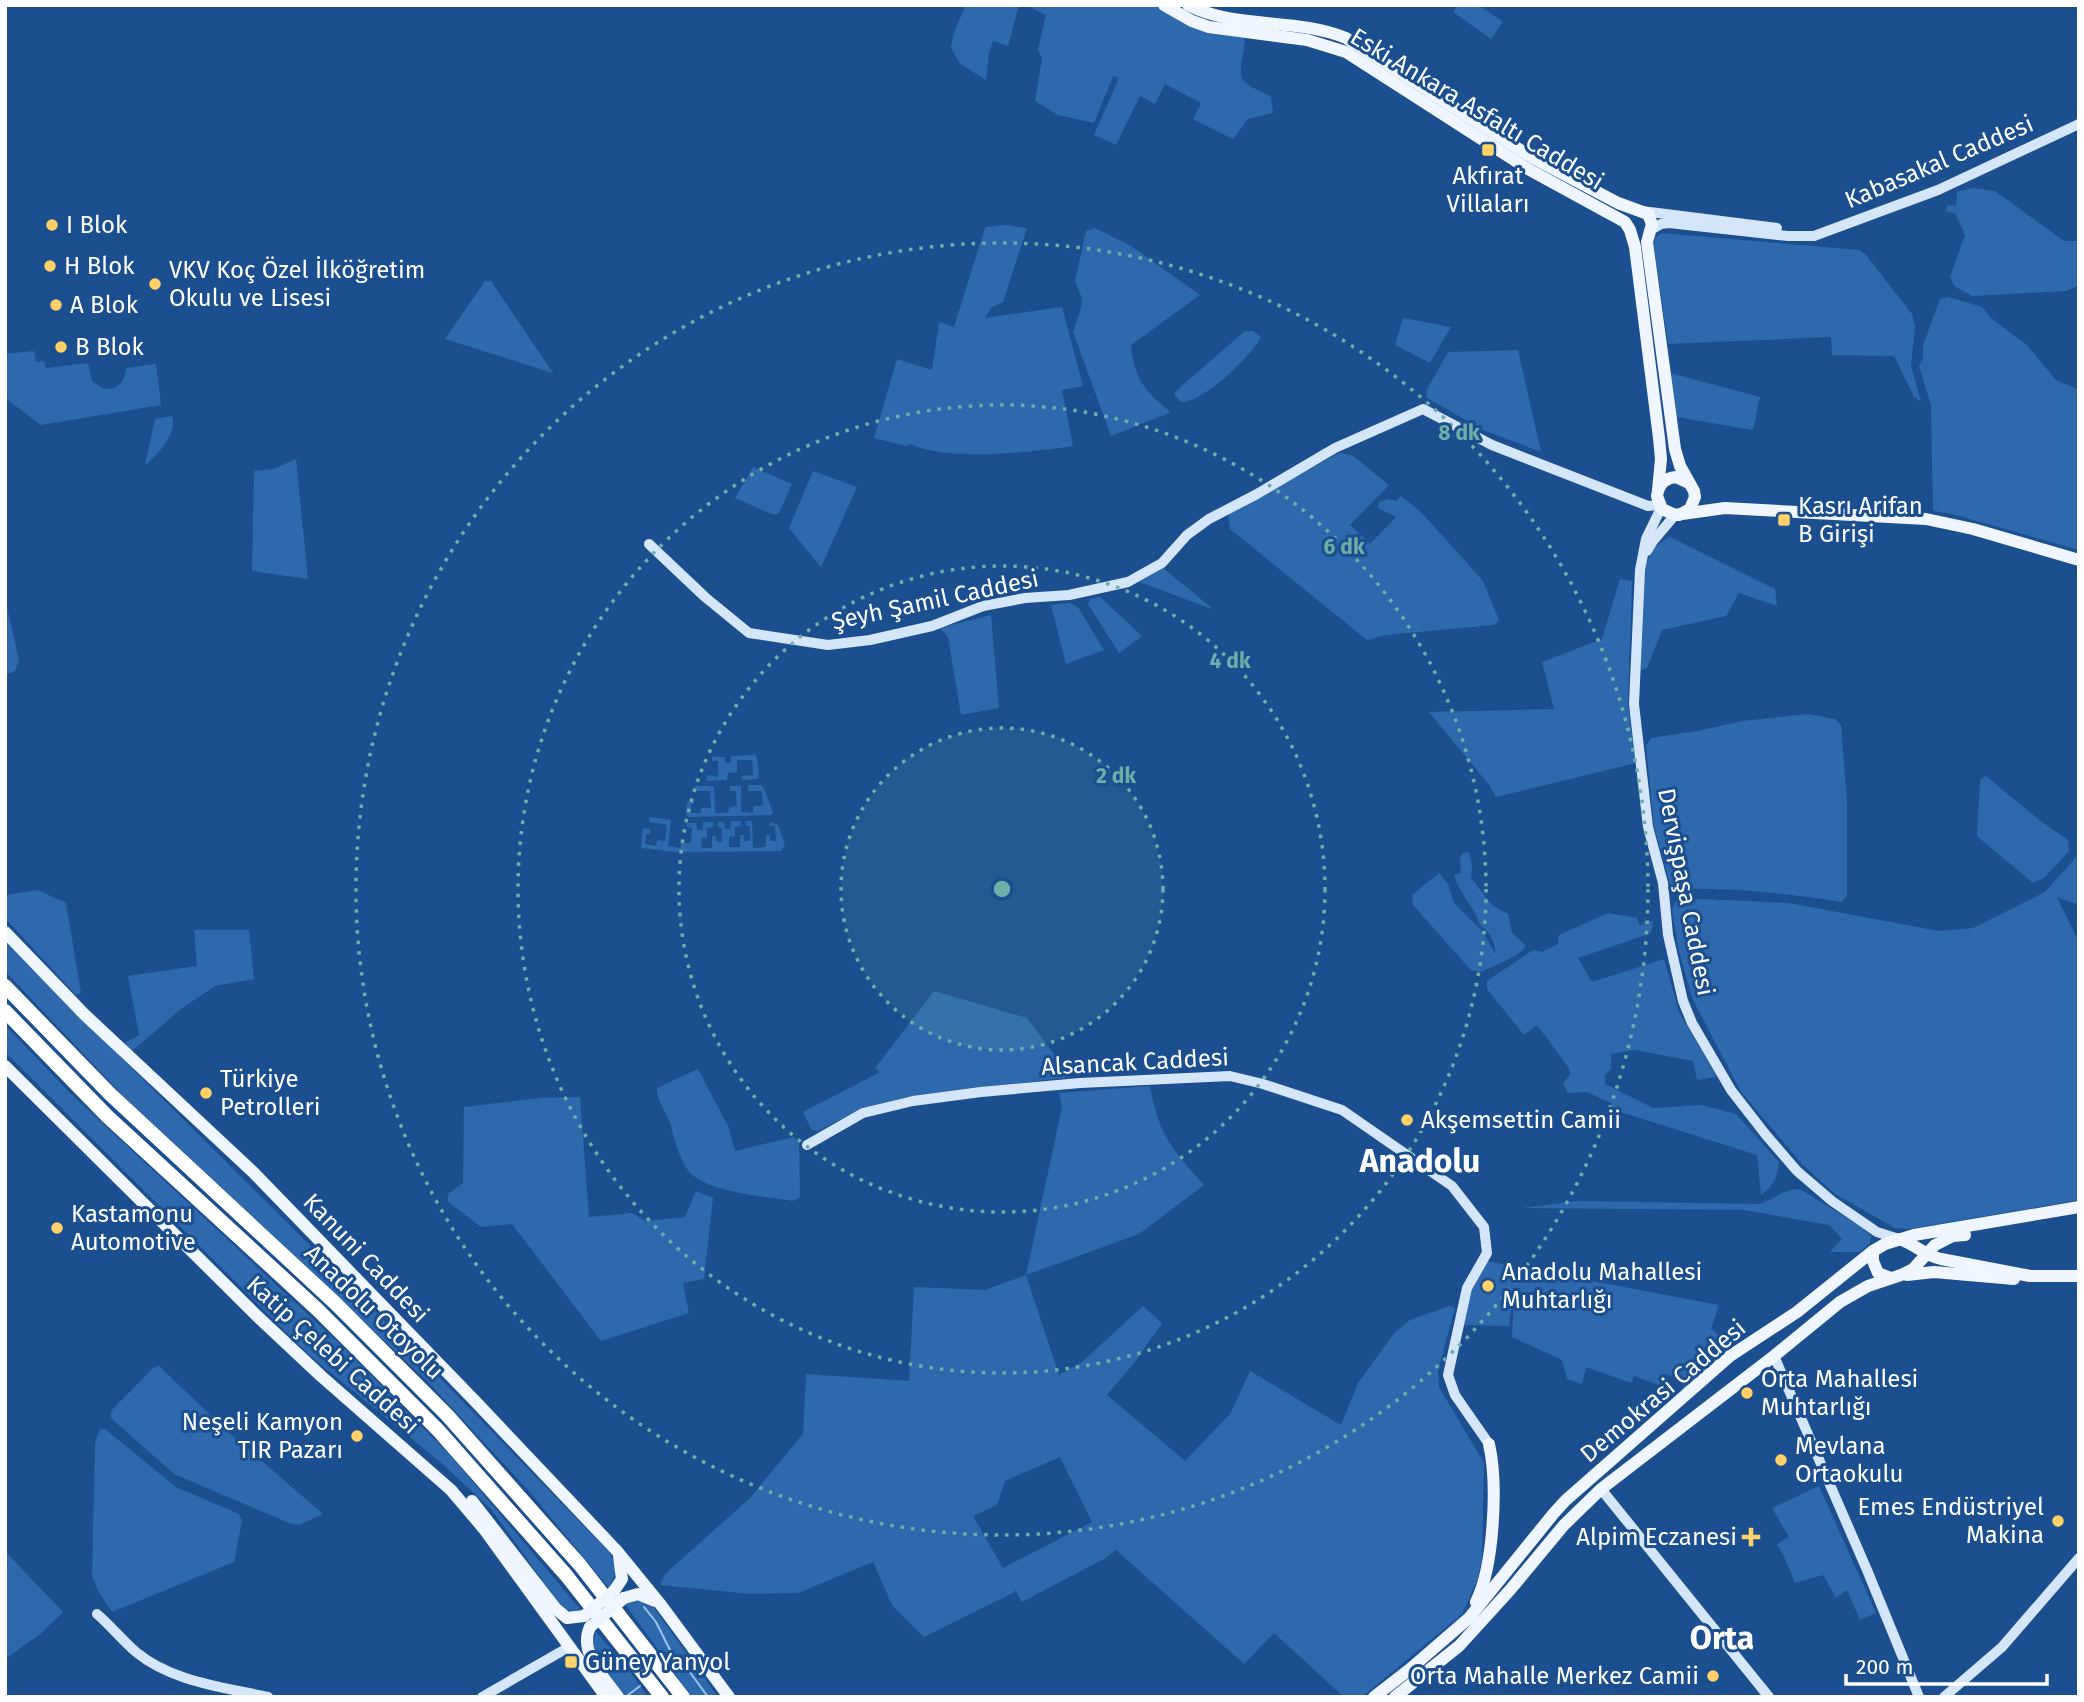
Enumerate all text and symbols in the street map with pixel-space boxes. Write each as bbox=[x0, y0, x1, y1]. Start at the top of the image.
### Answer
street label: Eski Ankara Asfaltı Caddesi bbox=[1345, 22, 1609, 196]
street label: Kabasakal Caddesi bbox=[1841, 110, 2037, 214]
marker: Akfırat Villaları bbox=[1480, 142, 1496, 158]
place label: Akfırat Villaları bbox=[1447, 162, 1529, 218]
place label: I Blok bbox=[66, 211, 128, 239]
marker: I Blok bbox=[44, 217, 60, 233]
place label: H Blok bbox=[64, 252, 135, 280]
place label: VKV Koç Özel İlköğretim Okulu ve Lisesi bbox=[169, 256, 425, 312]
marker: H Blok bbox=[42, 258, 58, 274]
marker: VKV Koç Özel İlköğretim Okulu ve Lisesi bbox=[147, 276, 163, 292]
place label: A Blok bbox=[70, 291, 139, 319]
marker: A Blok bbox=[48, 297, 64, 313]
place label: B Blok bbox=[75, 333, 144, 361]
marker: B Blok bbox=[53, 339, 69, 355]
text: 8 dk bbox=[1438, 420, 1480, 446]
place label: Kasrı Arifan B Girişi bbox=[1798, 492, 1923, 548]
marker: Kasrı Arifan B Girişi bbox=[1776, 512, 1792, 528]
text: 6 dk bbox=[1323, 534, 1365, 560]
street label: Şeyh Şamil Caddesi bbox=[829, 564, 1041, 636]
text: 4 dk bbox=[1209, 648, 1251, 674]
text: 2 dk bbox=[1096, 763, 1136, 789]
street label: Dervişpaşa Caddesi bbox=[1652, 786, 1720, 998]
centre of rings bbox=[990, 877, 1014, 901]
street label: Alsancak Caddesi bbox=[1040, 1043, 1230, 1081]
place label: Türkiye Petrolleri bbox=[220, 1065, 321, 1121]
marker: Türkiye Petrolleri bbox=[198, 1085, 214, 1101]
place label: Akşemsettin Camii bbox=[1421, 1106, 1621, 1134]
marker: Akşemsettin Camii bbox=[1399, 1112, 1415, 1128]
district label: Anadolu bbox=[1359, 1142, 1480, 1180]
street label: Kanuni Caddesi bbox=[297, 1188, 435, 1328]
place label: Kastamonu Automotive bbox=[71, 1200, 196, 1256]
marker: Kastamonu Automotive bbox=[49, 1220, 65, 1236]
street label: Anadolu Otoyolu bbox=[299, 1239, 449, 1385]
place label: Anadolu Mahallesi Muhtarlığı bbox=[1502, 1258, 1702, 1314]
street label: Katip Çelebi Caddesi bbox=[241, 1270, 425, 1440]
marker: Anadolu Mahallesi Muhtarlığı bbox=[1480, 1278, 1496, 1294]
street label: Demokrasi Caddesi bbox=[1575, 1314, 1751, 1468]
place label: Orta Mahallesi Muhtarlığı bbox=[1761, 1365, 1918, 1421]
marker: Orta Mahallesi Muhtarlığı bbox=[1739, 1385, 1755, 1401]
place label: Neşeli Kamyon TIR Pazarı bbox=[182, 1408, 343, 1464]
marker: Neşeli Kamyon TIR Pazarı bbox=[349, 1428, 365, 1444]
place label: Mevlana Ortaokulu bbox=[1795, 1432, 1904, 1488]
marker: Mevlana Ortaokulu bbox=[1773, 1452, 1789, 1468]
place label: Emes Endüstriyel Makina bbox=[1857, 1493, 2044, 1549]
marker: Emes Endüstriyel Makina bbox=[2050, 1513, 2066, 1529]
place label: Alpim Eczanesi bbox=[1576, 1523, 1737, 1551]
marker: Alpim Eczanesi bbox=[1743, 1529, 1759, 1545]
district label: Orta bbox=[1690, 1619, 1754, 1657]
scale bar bbox=[1846, 1642, 2047, 1686]
place label: Güney Yanyol bbox=[585, 1648, 730, 1676]
marker: Güney Yanyol bbox=[563, 1654, 579, 1670]
text: 200 m bbox=[1856, 1654, 1913, 1680]
place label: Orta Mahalle Merkez Camii bbox=[1410, 1662, 1699, 1690]
marker: Orta Mahalle Merkez Camii bbox=[1705, 1668, 1721, 1684]

